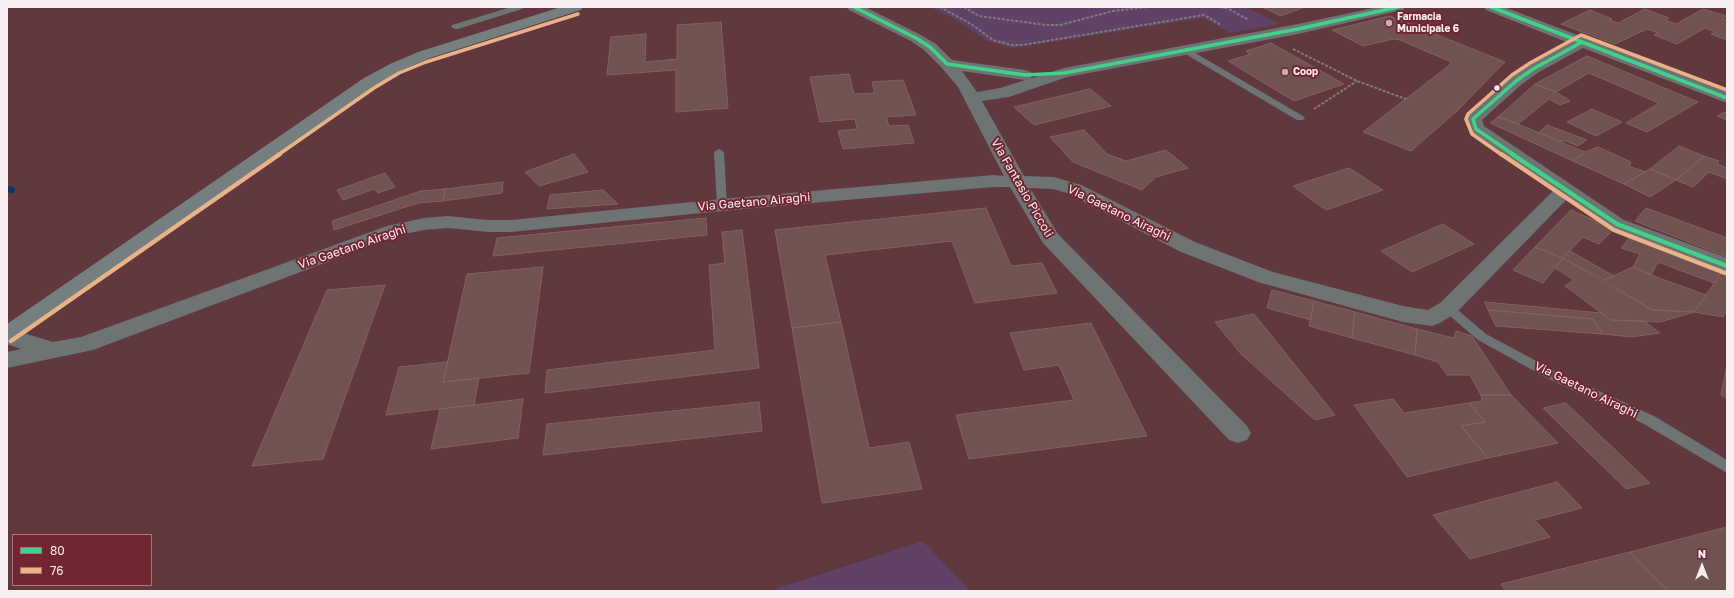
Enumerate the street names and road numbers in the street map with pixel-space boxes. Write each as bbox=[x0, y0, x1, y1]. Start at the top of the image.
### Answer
street label: Via Fantasio Piccoli bbox=[988, 136, 1056, 240]
street label: Via Gaetano Airaghi bbox=[1065, 182, 1173, 244]
street label: Via Gaetano Airaghi bbox=[697, 190, 811, 214]
street label: Via Gaetano Airaghi bbox=[296, 222, 408, 272]
street label: Via Gaetano Airaghi bbox=[1532, 359, 1640, 421]

